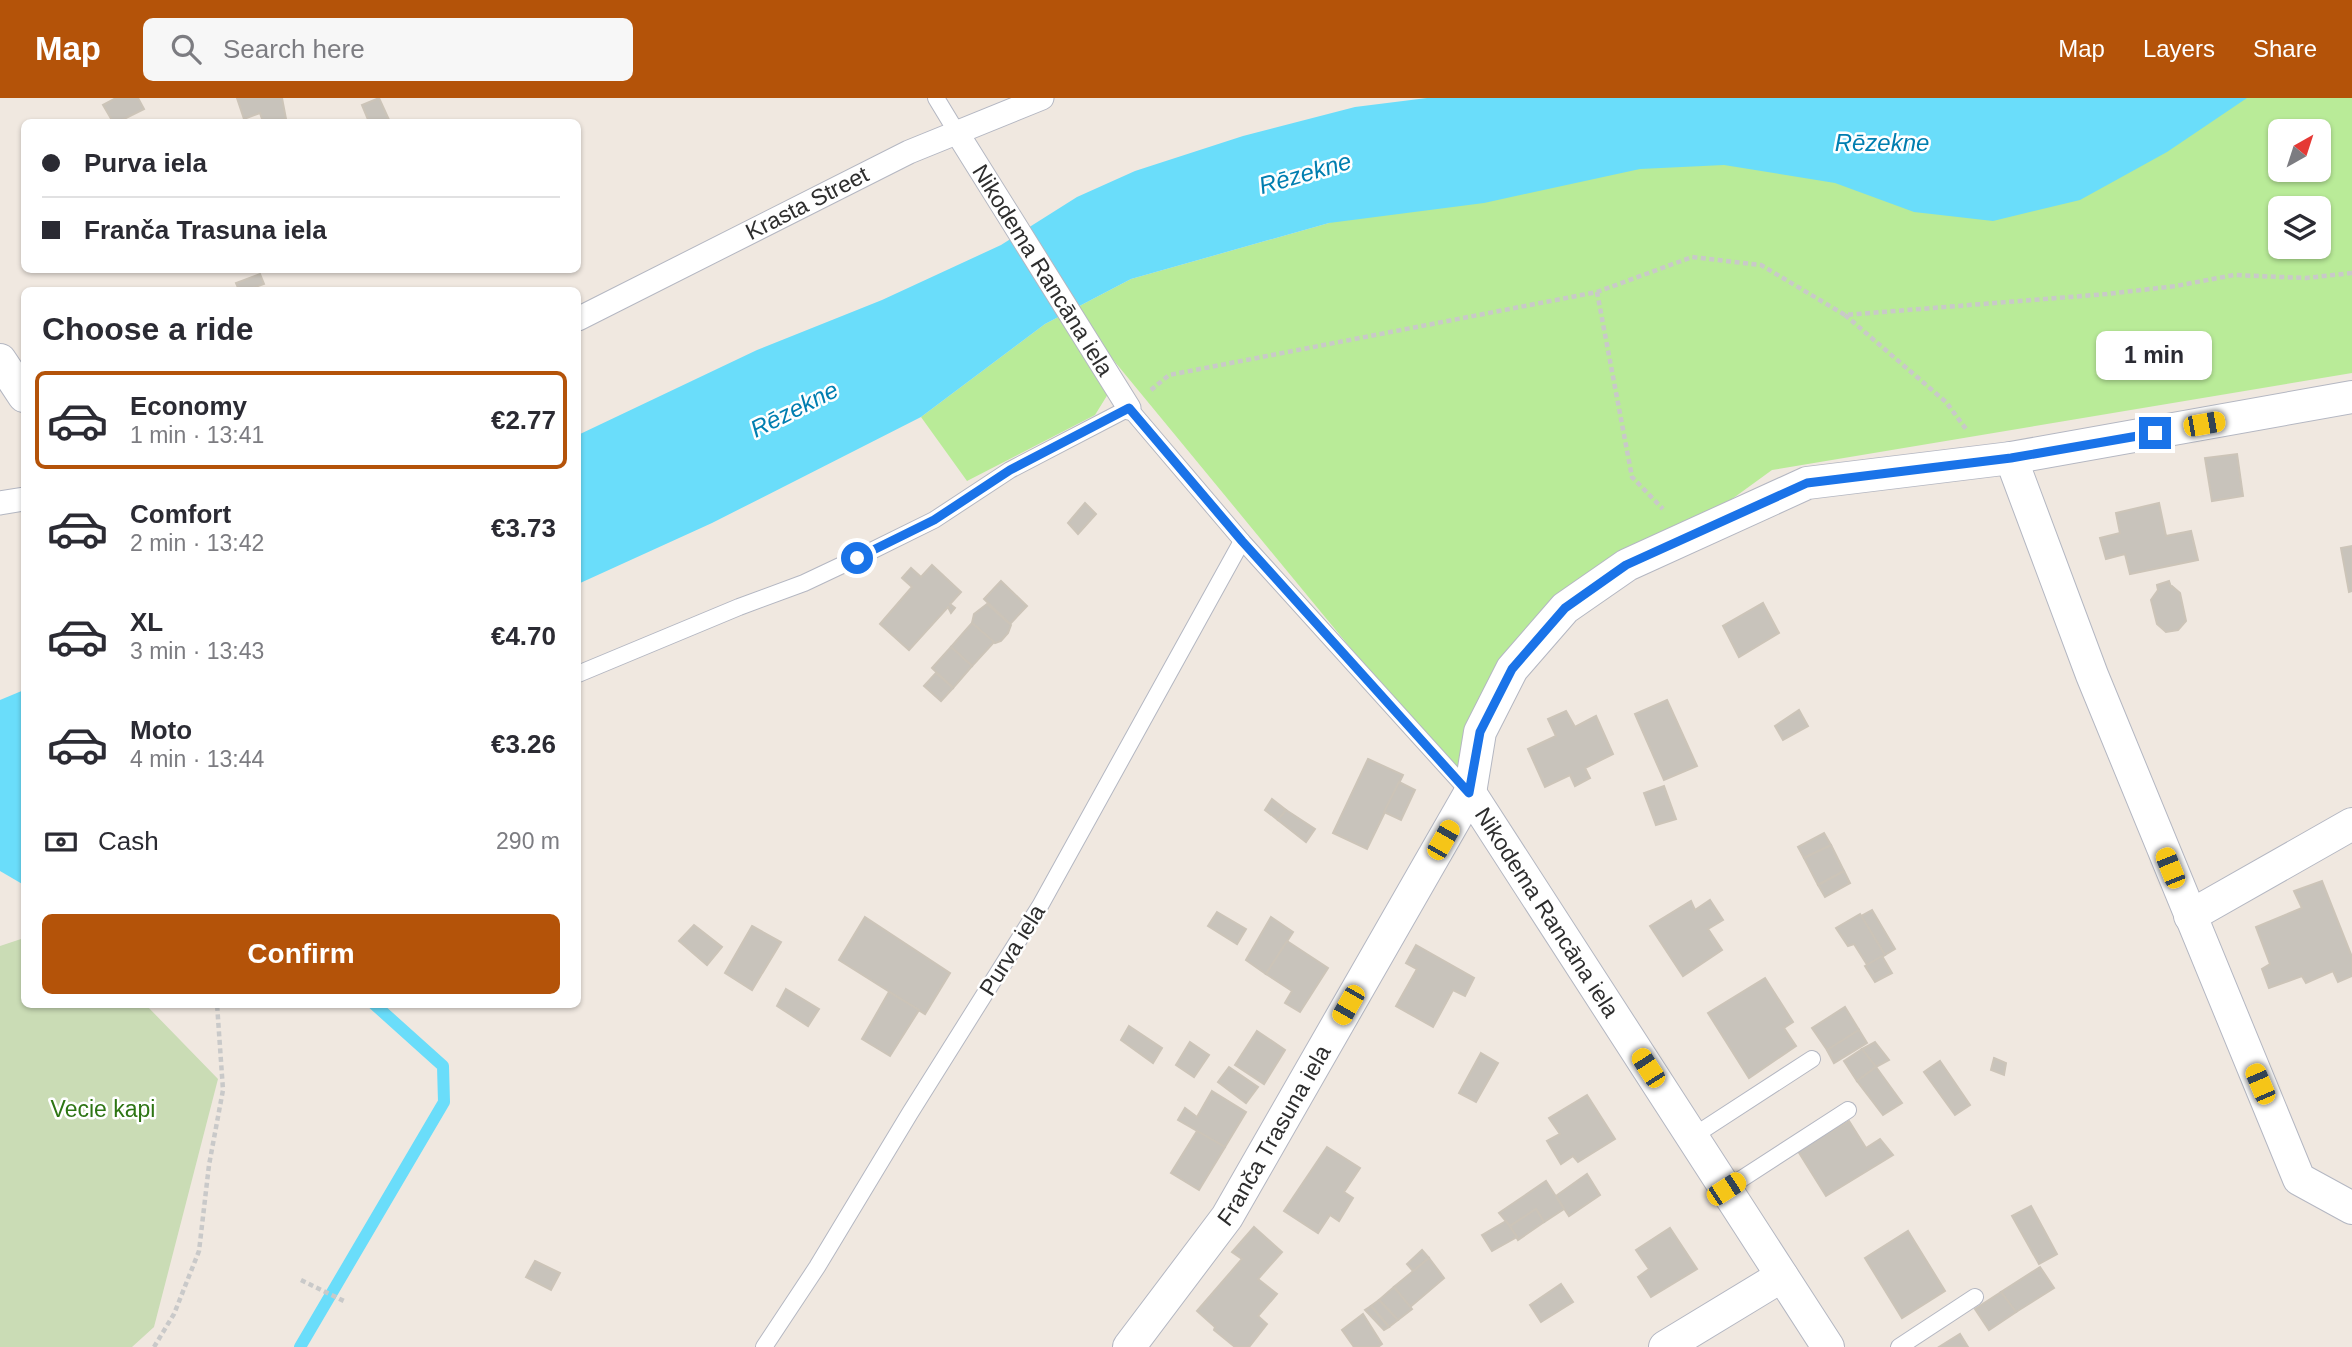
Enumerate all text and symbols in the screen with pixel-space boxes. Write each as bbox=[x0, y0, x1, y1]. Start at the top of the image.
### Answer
search box bbox=[143, 18, 633, 81]
text: Map bbox=[35, 30, 101, 67]
icon: search bbox=[167, 30, 205, 68]
text: Search here bbox=[223, 34, 365, 64]
text: Map bbox=[2058, 35, 2105, 62]
text: Layers bbox=[2143, 35, 2215, 62]
text: Share bbox=[2253, 35, 2317, 62]
north arrow bbox=[2268, 119, 2331, 182]
map controls bbox=[2268, 119, 2331, 259]
water label: Rēzekne bbox=[1835, 129, 1929, 156]
water label: Rēzekne bbox=[1256, 147, 1354, 199]
text: Purva iela bbox=[84, 148, 207, 178]
street label: Nikodema Rancāna iela bbox=[967, 160, 1119, 381]
street label: Krasta Street bbox=[741, 161, 873, 245]
button: layers bbox=[2268, 196, 2331, 259]
text: Franča Trasuna iela bbox=[84, 215, 327, 245]
text: Choose a ride bbox=[42, 311, 254, 347]
callout: 1 min bbox=[2097, 331, 2213, 380]
text: 1 min bbox=[2124, 342, 2184, 368]
water label: Rēzekne bbox=[746, 375, 842, 443]
icon: car bbox=[46, 389, 109, 452]
text: Economy bbox=[130, 391, 247, 421]
text: €2.77 bbox=[491, 405, 556, 435]
car bbox=[2182, 410, 2227, 438]
route end bbox=[2139, 417, 2171, 449]
text: 1 min · 13:41 bbox=[130, 422, 264, 448]
icon: car bbox=[46, 497, 109, 560]
text: Comfort bbox=[130, 499, 231, 529]
text: €3.73 bbox=[491, 513, 556, 543]
text: 2 min · 13:42 bbox=[130, 530, 264, 556]
route start bbox=[841, 542, 873, 574]
icon: car bbox=[46, 605, 109, 668]
text: XL bbox=[130, 607, 163, 637]
text: €4.70 bbox=[491, 621, 556, 651]
text: 3 min · 13:43 bbox=[130, 638, 264, 664]
icon: car bbox=[46, 713, 109, 776]
text: Moto bbox=[130, 715, 192, 745]
text: €3.26 bbox=[491, 729, 556, 759]
text: 4 min · 13:44 bbox=[130, 746, 264, 772]
street label: Nikodema Rancāna iela bbox=[1470, 803, 1624, 1022]
car bbox=[1424, 817, 1463, 863]
icon: cash bbox=[42, 823, 80, 861]
text: Cash bbox=[98, 826, 159, 856]
text: 290 m bbox=[496, 828, 560, 854]
car bbox=[2153, 845, 2188, 891]
street label: Purva iela bbox=[974, 900, 1050, 1000]
button: Confirm bbox=[42, 914, 560, 994]
car bbox=[1329, 982, 1368, 1028]
street label: Franča Trasuna iela bbox=[1212, 1040, 1336, 1231]
car bbox=[1628, 1045, 1669, 1091]
car bbox=[2243, 1061, 2278, 1107]
park label: Vecie kapi bbox=[51, 1096, 155, 1122]
car bbox=[1703, 1169, 1750, 1209]

